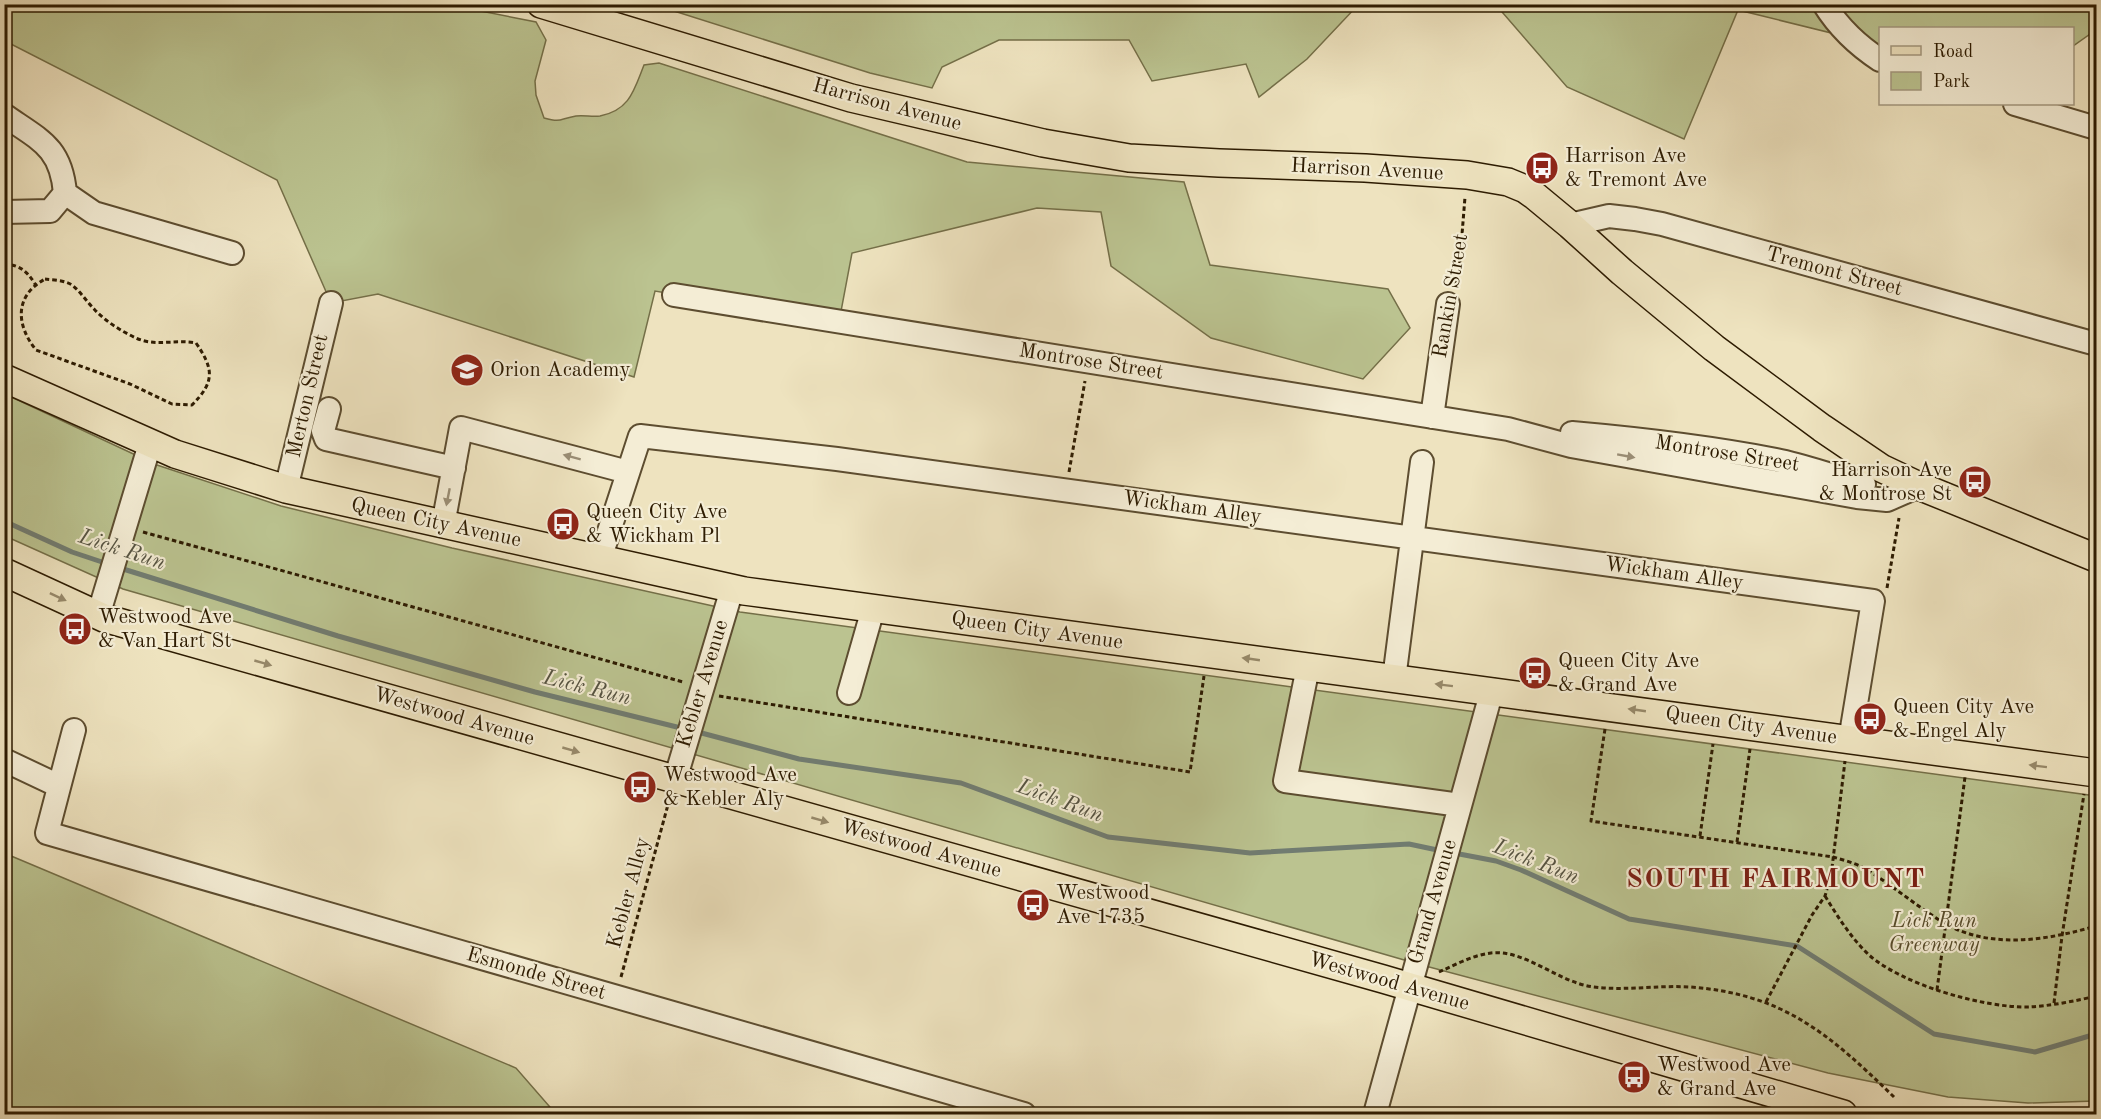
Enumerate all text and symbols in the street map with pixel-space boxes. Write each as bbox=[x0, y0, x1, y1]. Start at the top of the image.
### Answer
legend bbox=[1879, 27, 2074, 105]
text: Road bbox=[1933, 43, 1973, 61]
text: Park bbox=[1933, 73, 1970, 91]
street label: Harrison Avenue bbox=[810, 75, 964, 135]
place label: Harrison Ave & Tremont Ave bbox=[1565, 146, 1707, 191]
bus stop icon: Harrison Ave & Tremont Ave bbox=[1524, 150, 1560, 186]
street label: Harrison Avenue bbox=[1290, 156, 1444, 184]
street label: Rankin Street bbox=[1430, 232, 1472, 360]
street label: Tremont Street bbox=[1763, 244, 1905, 300]
street label: Merton Street bbox=[284, 332, 332, 460]
street label: Montrose Street bbox=[1017, 340, 1165, 384]
school or university icon: Orion Academy bbox=[449, 352, 485, 388]
place label: Orion Academy bbox=[490, 360, 631, 381]
street label: Montrose Street bbox=[1653, 432, 1801, 476]
one-way arrow bbox=[1617, 451, 1636, 460]
one-way arrow bbox=[562, 452, 581, 462]
place label: Harrison Ave & Montrose St bbox=[1819, 460, 1952, 505]
bus stop icon: Harrison Ave & Montrose St bbox=[1957, 464, 1993, 500]
one-way arrow bbox=[443, 488, 452, 507]
street label: Wickham Alley bbox=[1121, 488, 1263, 528]
street label: Queen City Avenue bbox=[349, 495, 523, 551]
place label: Queen City Ave & Wickham Pl bbox=[586, 502, 727, 547]
bus stop icon: Queen City Ave & Wickham Pl bbox=[545, 506, 581, 542]
water label: Lick Run bbox=[75, 525, 168, 574]
street label: Wickham Alley bbox=[1603, 554, 1745, 594]
one-way arrow bbox=[49, 592, 66, 601]
place label: Westwood Ave & Van Hart St bbox=[98, 607, 232, 652]
street label: Queen City Avenue bbox=[950, 609, 1124, 653]
bus stop icon: Westwood Ave & Van Hart St bbox=[57, 611, 93, 647]
street label: Kebler Avenue bbox=[674, 617, 732, 751]
place label: Queen City Ave & Grand Ave bbox=[1558, 651, 1699, 696]
one-way arrow bbox=[1241, 654, 1260, 664]
bus stop icon: Queen City Ave & Grand Ave bbox=[1517, 655, 1553, 691]
one-way arrow bbox=[254, 659, 272, 668]
water label: Lick Run bbox=[540, 666, 634, 710]
one-way arrow bbox=[1434, 680, 1453, 689]
street label: Westwood Avenue bbox=[371, 684, 537, 750]
place label: Queen City Ave & Engel Aly bbox=[1893, 697, 2034, 742]
bus stop icon: Queen City Ave & Engel Aly bbox=[1852, 701, 1888, 737]
street label: Queen City Avenue bbox=[1664, 704, 1838, 748]
one-way arrow bbox=[1628, 706, 1647, 715]
one-way arrow bbox=[562, 746, 581, 756]
one-way arrow bbox=[2029, 761, 2048, 770]
place label: Westwood Ave & Kebler Aly bbox=[663, 765, 797, 810]
bus stop icon: Westwood Ave & Kebler Aly bbox=[622, 769, 658, 805]
water label: Lick Run bbox=[1013, 775, 1106, 827]
one-way arrow bbox=[811, 816, 829, 826]
street label: Westwood Avenue bbox=[838, 816, 1004, 882]
street label: Kebler Alley bbox=[604, 835, 654, 951]
water label: Lick Run bbox=[1489, 835, 1582, 888]
street label: Grand Avenue bbox=[1405, 837, 1461, 967]
district label: SOUTH FAIRMOUNT bbox=[1626, 866, 1926, 893]
place label: Westwood Ave 1735 bbox=[1056, 883, 1150, 928]
bus stop icon: Westwood Ave 1735 bbox=[1015, 887, 1051, 923]
park label: Lick Run Greenway bbox=[1889, 911, 1980, 956]
street label: Esmonde Street bbox=[464, 944, 608, 1004]
street label: Westwood Avenue bbox=[1306, 949, 1472, 1015]
place label: Westwood Ave & Grand Ave bbox=[1657, 1055, 1791, 1100]
bus stop icon: Westwood Ave & Grand Ave bbox=[1616, 1059, 1652, 1095]

